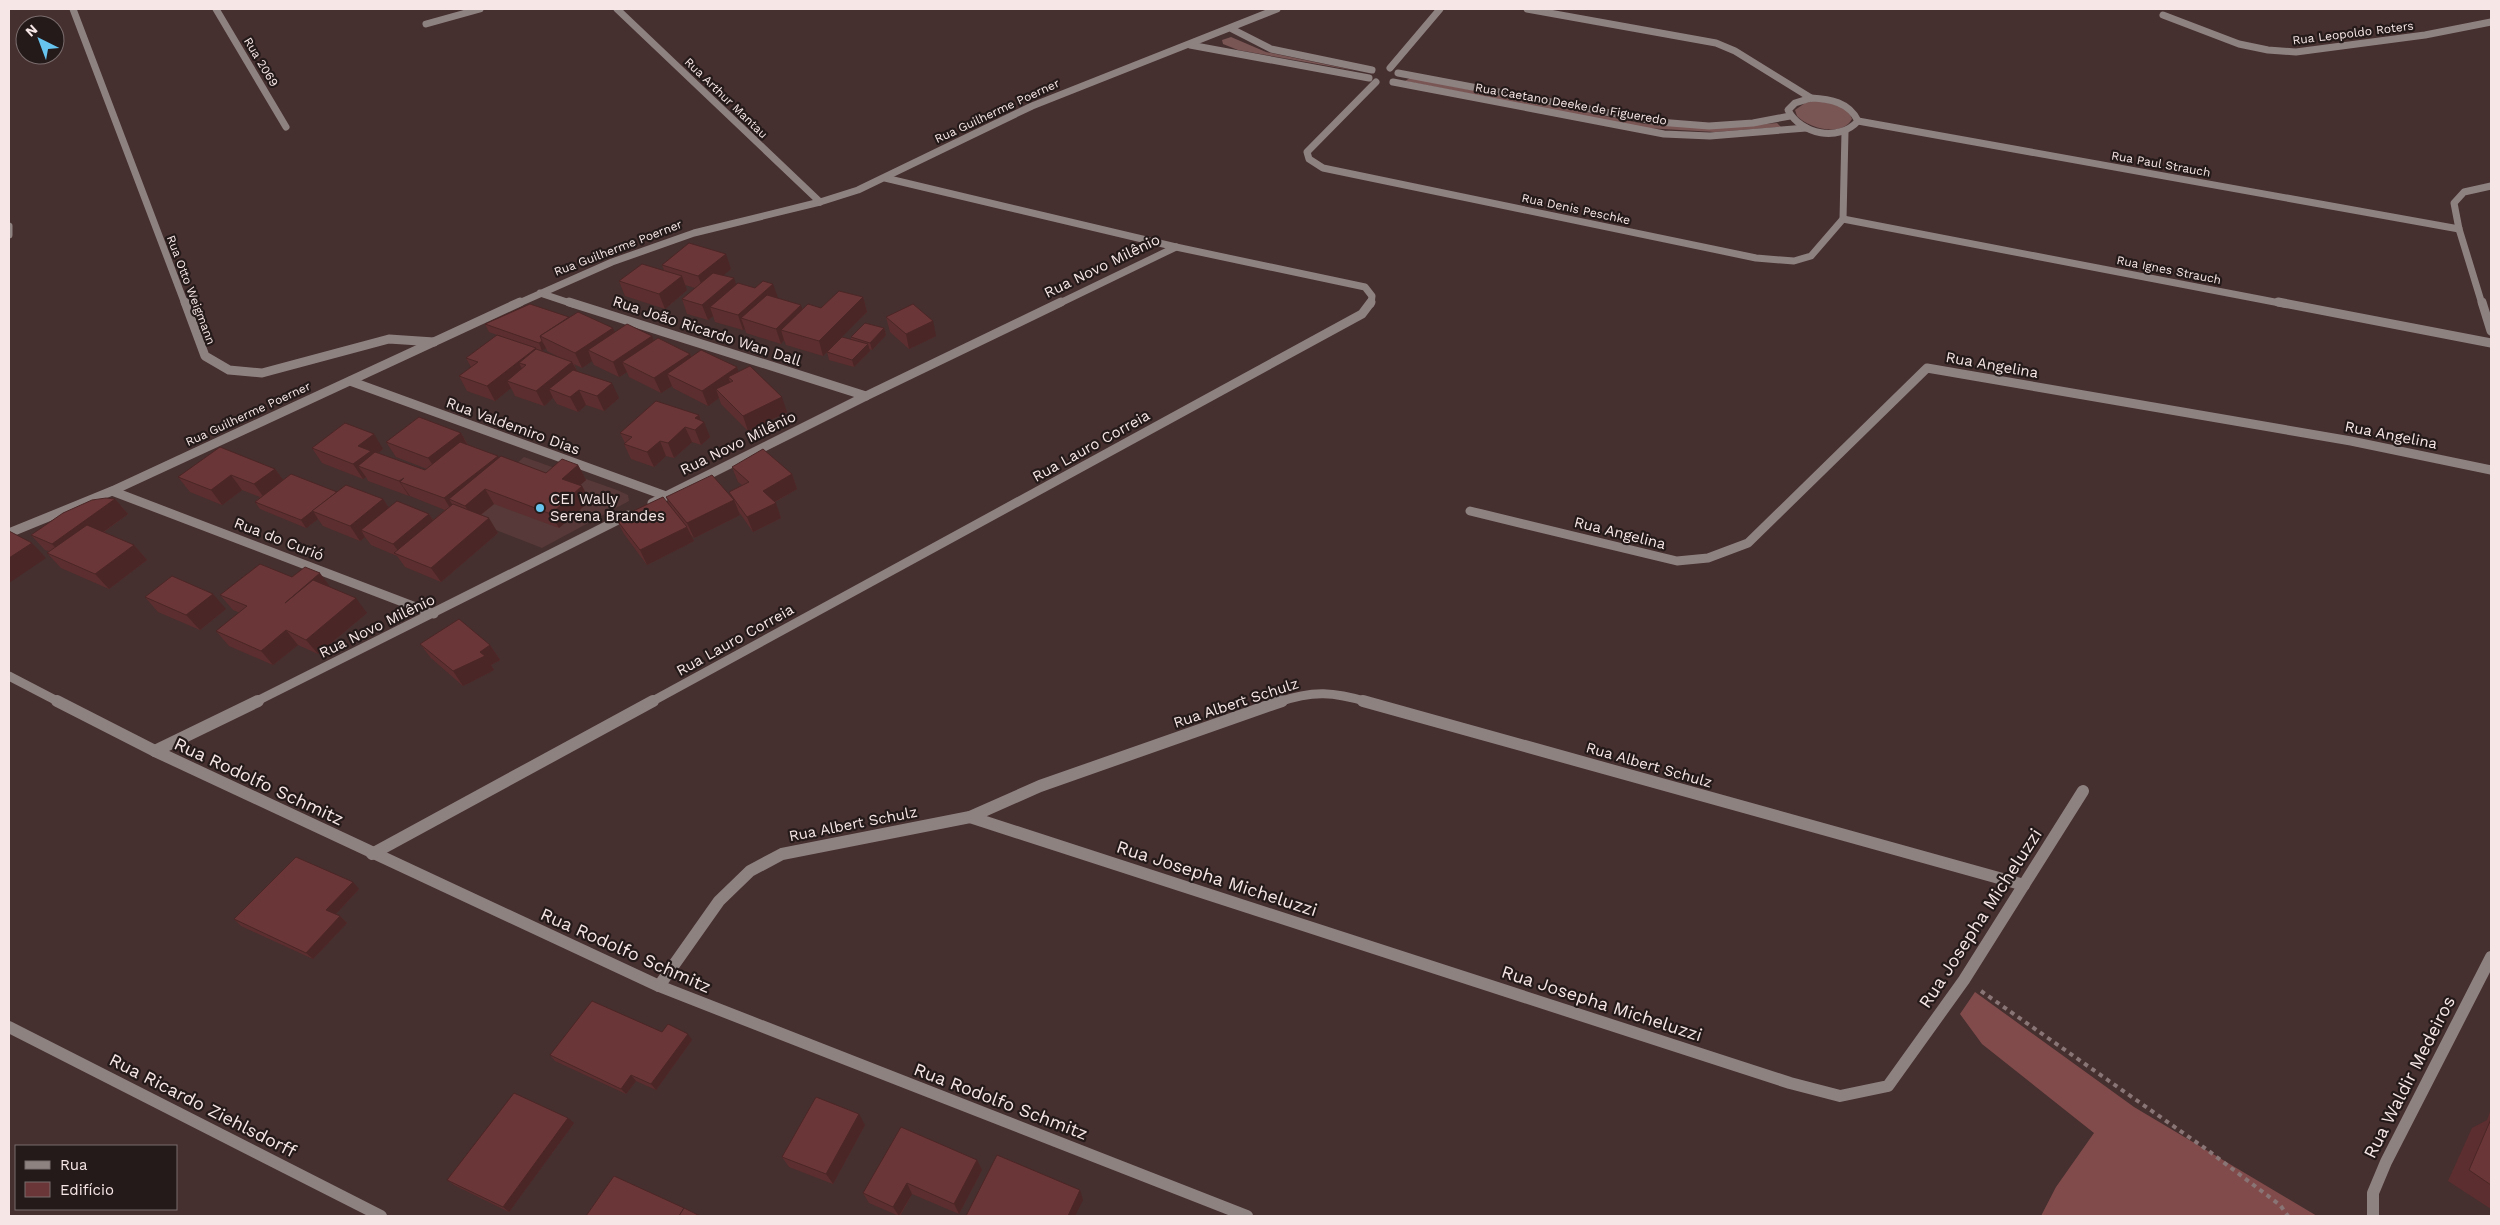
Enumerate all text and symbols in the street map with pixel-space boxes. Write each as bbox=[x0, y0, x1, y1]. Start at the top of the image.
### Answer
north arrow bbox=[15, 15, 65, 65]
street label: Rua Leopoldo Roters bbox=[2292, 19, 2414, 47]
text: N bbox=[22, 21, 41, 40]
street label: Rua 2069 bbox=[241, 35, 281, 89]
street label: Rua Arthur Mantau bbox=[682, 55, 770, 141]
street label: Rua Guilherme Poerner bbox=[932, 76, 1062, 146]
street label: Rua Caetano Deeke de Figueredo bbox=[1474, 80, 1668, 128]
street label: Rua Paul Strauch bbox=[2110, 148, 2212, 180]
street label: Rua Denis Peschke bbox=[1520, 191, 1632, 227]
street label: Rua Guilherme Poerner bbox=[552, 217, 684, 279]
street label: Rua Novo Milênio bbox=[1041, 230, 1163, 302]
street label: Rua Otto Weigmann bbox=[164, 233, 218, 347]
street label: Rua Ignes Strauch bbox=[2116, 253, 2222, 287]
street label: Rua João Ricardo Wan Dall bbox=[611, 292, 804, 370]
street label: Rua Angelina bbox=[1944, 348, 2040, 382]
street label: Rua Guilherme Poerner bbox=[183, 379, 313, 449]
street label: Rua Valdemiro Dias bbox=[444, 393, 582, 459]
street label: Rua Lauro Correia bbox=[1029, 406, 1153, 486]
street label: Rua Novo Milênio bbox=[677, 407, 799, 479]
street label: Rua Angelina bbox=[2343, 417, 2439, 453]
place label: CEI Wally Serena Brandes bbox=[550, 490, 665, 525]
marker: CEI Wally Serena Brandes bbox=[534, 502, 546, 514]
street label: Rua Angelina bbox=[1572, 513, 1668, 553]
street label: Rua do Curió bbox=[232, 514, 326, 564]
street label: Rua Novo Milênio bbox=[316, 590, 438, 662]
street label: Rua Lauro Correia bbox=[673, 600, 797, 680]
street label: Rua Albert Schulz bbox=[1171, 674, 1301, 732]
street label: Rua Rodolfo Schmitz bbox=[171, 733, 347, 829]
street label: Rua Albert Schulz bbox=[1584, 738, 1714, 792]
street label: Rua Albert Schulz bbox=[787, 803, 919, 845]
street label: Rua Josepha Micheluzzi bbox=[1914, 824, 2046, 1012]
street label: Rua Josepha Micheluzzi bbox=[1114, 836, 1320, 920]
street label: Rua Rodolfo Schmitz bbox=[537, 903, 715, 997]
street label: Rua Josepha Micheluzzi bbox=[1499, 961, 1705, 1045]
street label: Rua Waldir Medeiros bbox=[2359, 992, 2459, 1162]
street label: Rua Ricardo Ziehlsdorff bbox=[106, 1049, 300, 1161]
street label: Rua Rodolfo Schmitz bbox=[911, 1058, 1091, 1144]
legend bbox=[15, 1145, 178, 1210]
text: Rua bbox=[60, 1156, 88, 1174]
text: Edifício bbox=[60, 1181, 114, 1199]

